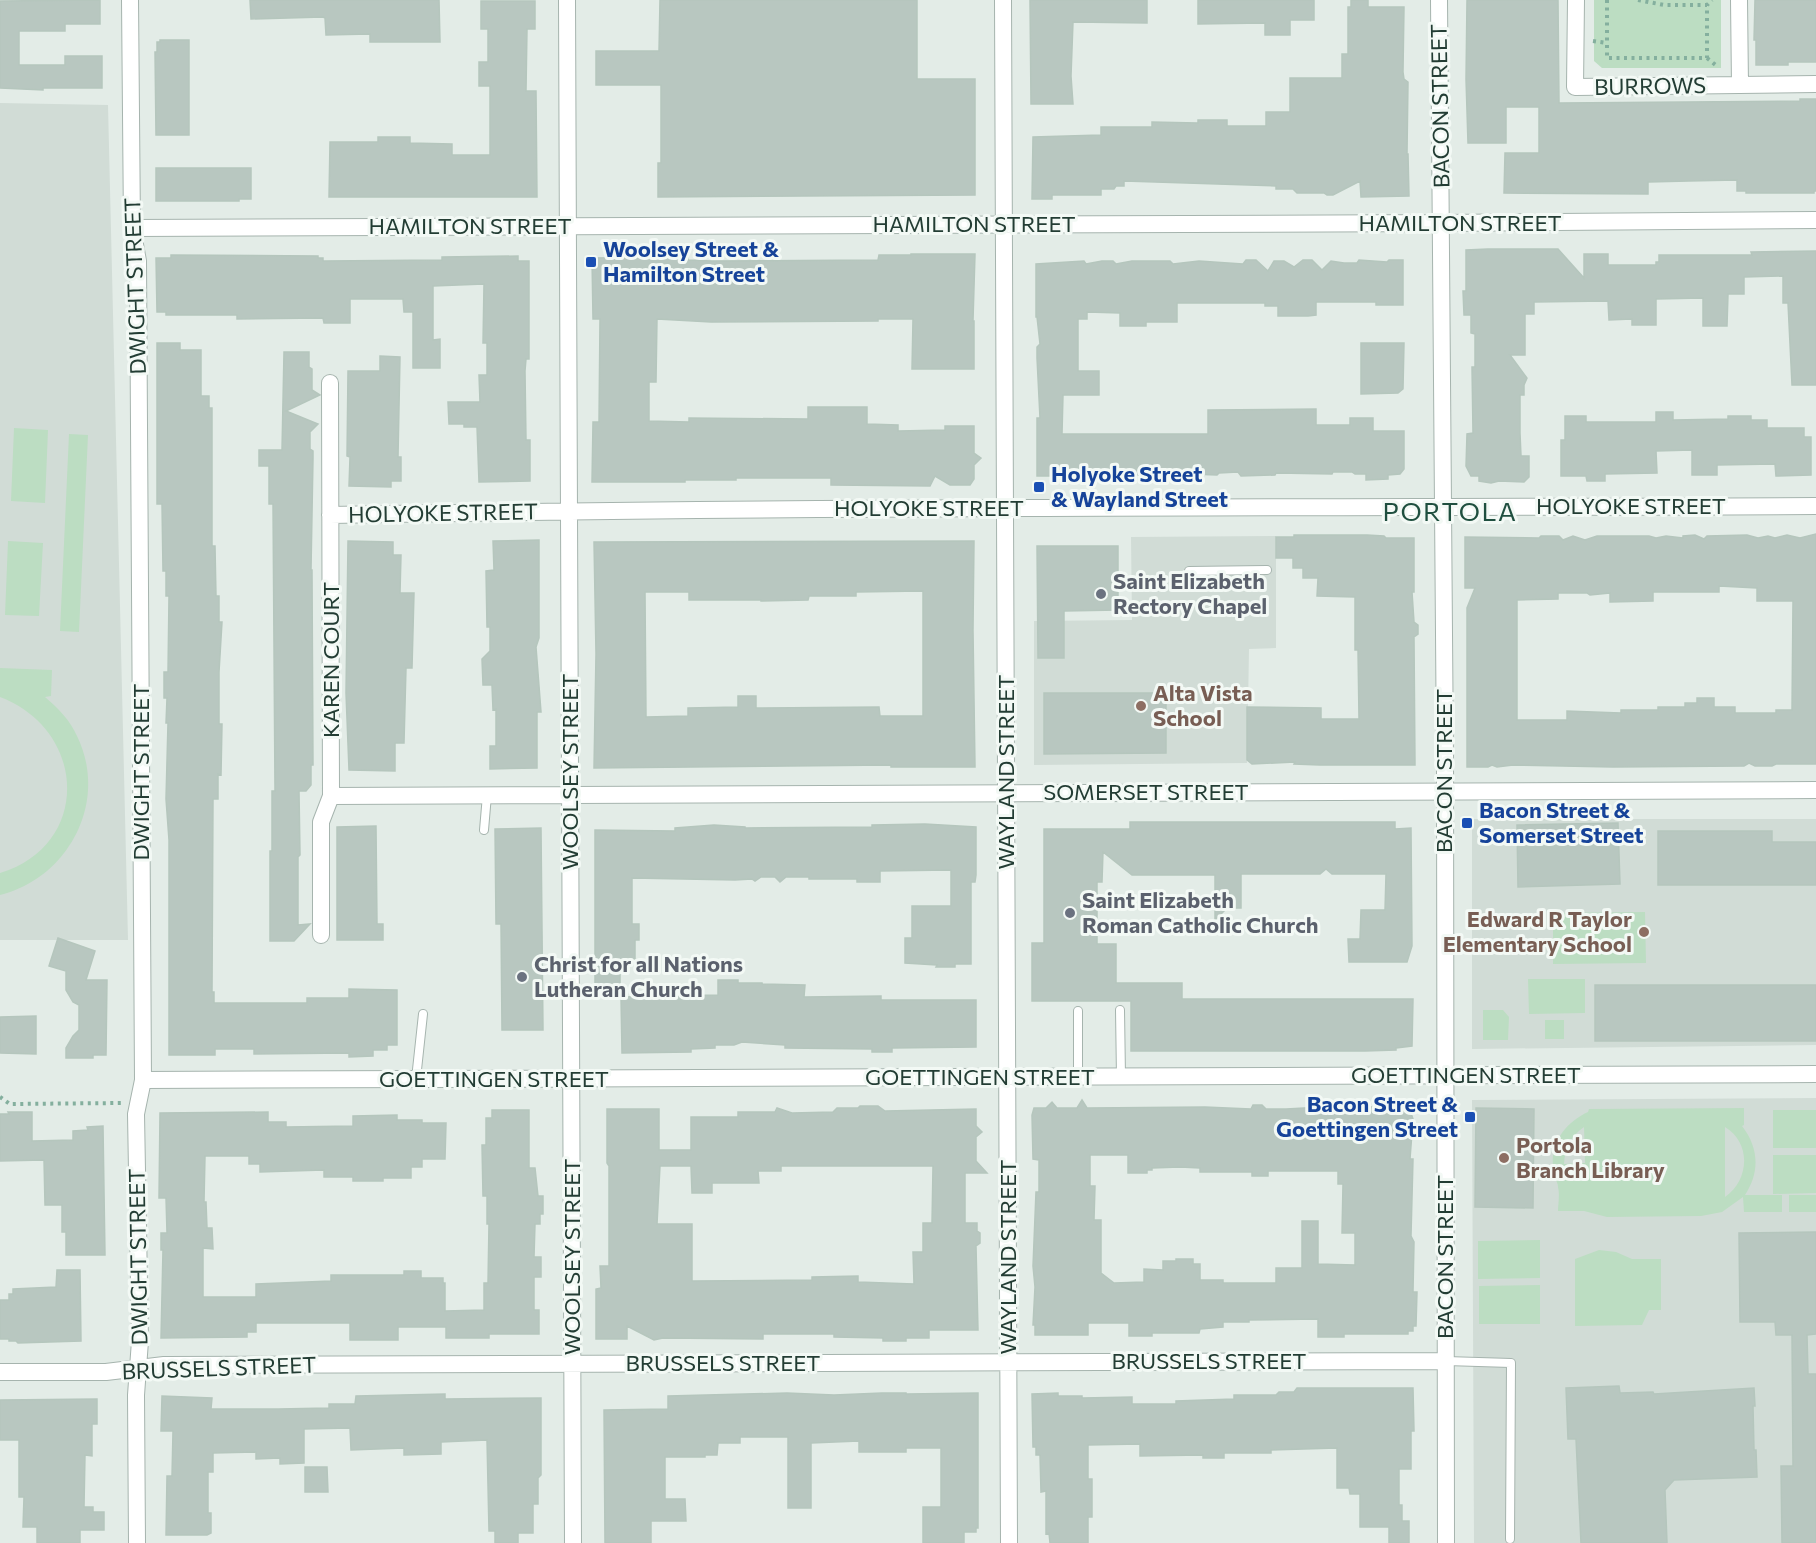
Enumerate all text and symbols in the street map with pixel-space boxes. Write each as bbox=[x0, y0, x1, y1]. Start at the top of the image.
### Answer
street label: BACON STREET bbox=[1425, 24, 1454, 188]
street label: BURROWS bbox=[1594, 71, 1706, 100]
street label: DWIGHT STREET bbox=[118, 197, 151, 375]
street label: HAMILTON STREET bbox=[1358, 209, 1562, 236]
street label: HAMILTON STREET bbox=[872, 210, 1076, 237]
street label: HAMILTON STREET bbox=[368, 212, 572, 239]
place label: Woolsey Street & Hamilton Street bbox=[603, 235, 779, 287]
marker: Woolsey Street & Hamilton Street bbox=[584, 255, 598, 269]
place label: Holyoke Street & Wayland Street bbox=[1051, 460, 1228, 512]
marker: Holyoke Street & Wayland Street bbox=[1032, 480, 1046, 494]
street label: HOLYOKE STREET bbox=[1536, 492, 1726, 519]
street label: HOLYOKE STREET bbox=[834, 494, 1024, 521]
district label: PORTOLA bbox=[1383, 495, 1517, 526]
street label: HOLYOKE STREET bbox=[348, 497, 538, 528]
place label: Saint Elizabeth Rectory Chapel bbox=[1113, 567, 1267, 619]
street label: KAREN COURT bbox=[317, 582, 344, 738]
marker: Saint Elizabeth Rectory Chapel bbox=[1094, 587, 1108, 601]
street label: WOOLSEY STREET bbox=[556, 674, 583, 870]
street label: WAYLAND STREET bbox=[992, 675, 1019, 869]
place label: Alta Vista School bbox=[1153, 679, 1253, 731]
street label: DWIGHT STREET bbox=[127, 684, 154, 860]
street label: BACON STREET bbox=[1430, 689, 1457, 853]
marker: Alta Vista School bbox=[1134, 699, 1148, 713]
street label: SOMERSET STREET bbox=[1043, 778, 1249, 805]
place label: Bacon Street & Somerset Street bbox=[1479, 796, 1644, 848]
marker: Bacon Street & Somerset Street bbox=[1460, 816, 1474, 830]
place label: Saint Elizabeth Roman Catholic Church bbox=[1082, 886, 1319, 938]
place label: Edward R Taylor Elementary School bbox=[1443, 905, 1632, 957]
marker: Saint Elizabeth Roman Catholic Church bbox=[1063, 906, 1077, 920]
marker: Edward R Taylor Elementary School bbox=[1637, 925, 1651, 939]
place label: Christ for all Nations Lutheran Church bbox=[534, 950, 743, 1002]
marker: Christ for all Nations Lutheran Church bbox=[515, 970, 529, 984]
street label: GOETTINGEN STREET bbox=[1351, 1061, 1581, 1088]
street label: GOETTINGEN STREET bbox=[865, 1063, 1095, 1090]
street label: GOETTINGEN STREET bbox=[379, 1065, 609, 1092]
place label: Bacon Street & Goettingen Street bbox=[1276, 1090, 1458, 1142]
marker: Bacon Street & Goettingen Street bbox=[1463, 1110, 1477, 1124]
place label: Portola Branch Library bbox=[1516, 1131, 1665, 1183]
marker: Portola Branch Library bbox=[1497, 1151, 1511, 1165]
street label: WOOLSEY STREET bbox=[558, 1159, 585, 1355]
street label: WAYLAND STREET bbox=[994, 1160, 1021, 1354]
street label: DWIGHT STREET bbox=[122, 1168, 153, 1346]
street label: BACON STREET bbox=[1431, 1175, 1458, 1339]
street label: BRUSSELS STREET bbox=[1112, 1347, 1306, 1374]
street label: BRUSSELS STREET bbox=[626, 1349, 820, 1376]
street label: BRUSSELS STREET bbox=[121, 1351, 317, 1384]

